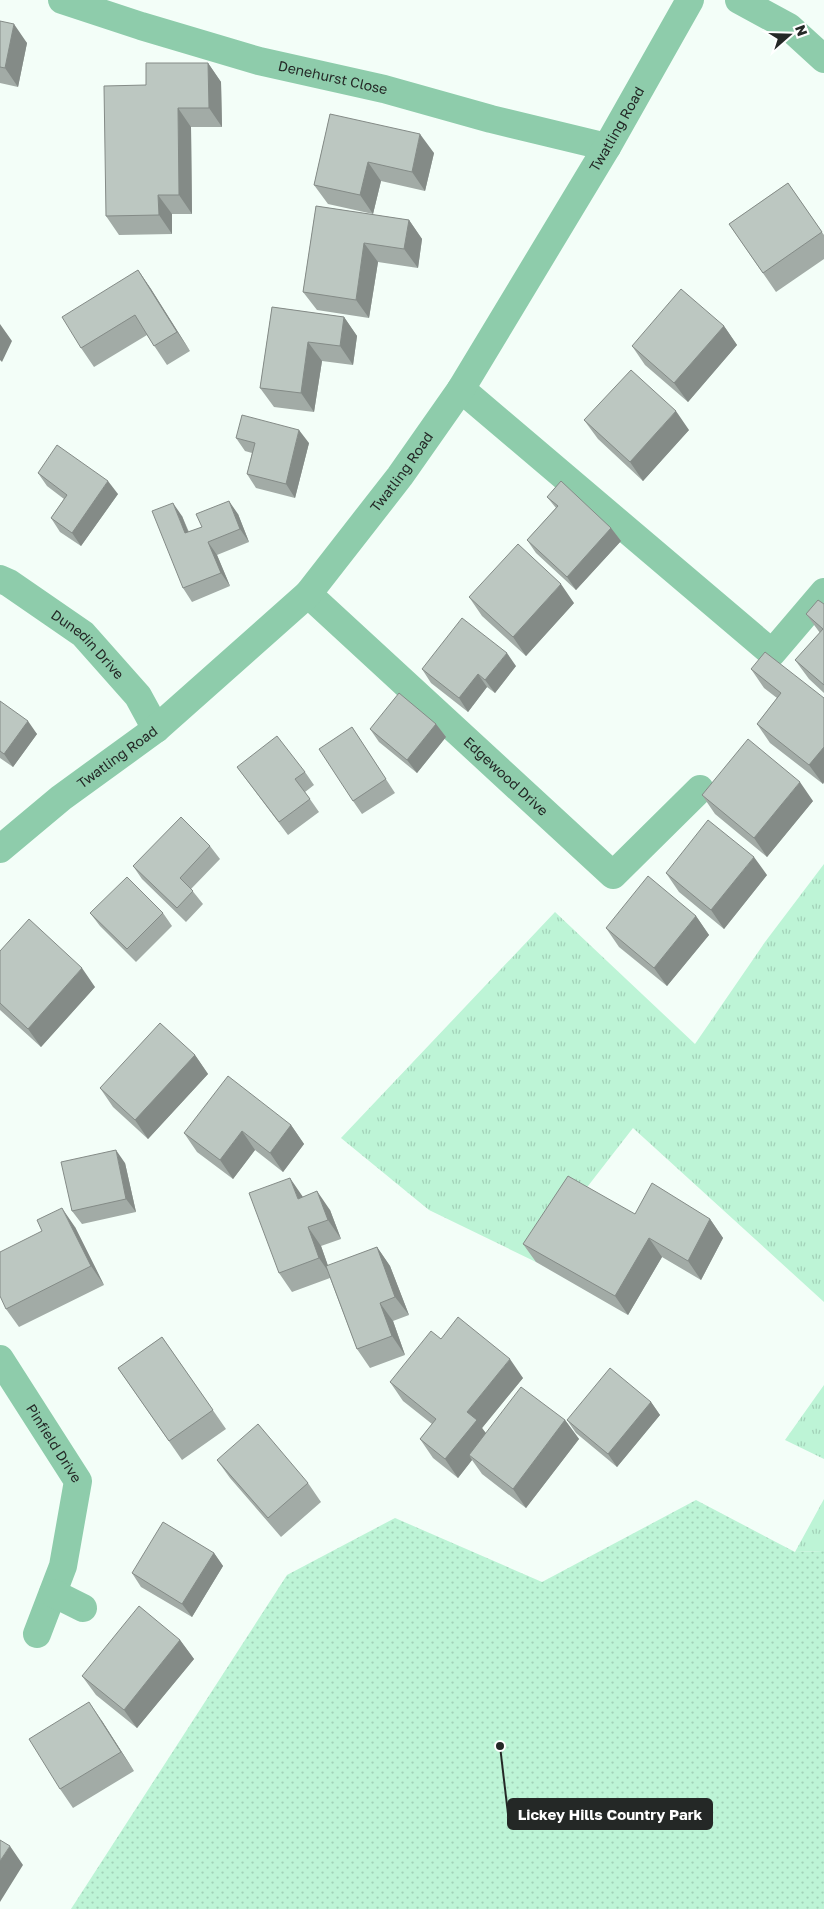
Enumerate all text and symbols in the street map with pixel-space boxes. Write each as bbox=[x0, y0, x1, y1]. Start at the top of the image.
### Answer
north arrow bbox=[764, 10, 814, 60]
text: N bbox=[792, 22, 811, 38]
street label: Denehurst Close bbox=[277, 57, 389, 98]
street label: Twatling Road bbox=[585, 83, 647, 175]
street label: Twatling Road bbox=[366, 428, 436, 515]
street label: Dunedin Drive bbox=[48, 606, 128, 682]
street label: Twatling Road bbox=[73, 722, 160, 792]
street label: Edgewood Drive bbox=[461, 733, 552, 819]
street label: Pinfield Drive bbox=[23, 1401, 86, 1485]
callout: Lickey Hills Country Park bbox=[508, 1799, 712, 1829]
text: Lickey Hills Country Park bbox=[518, 1805, 702, 1823]

